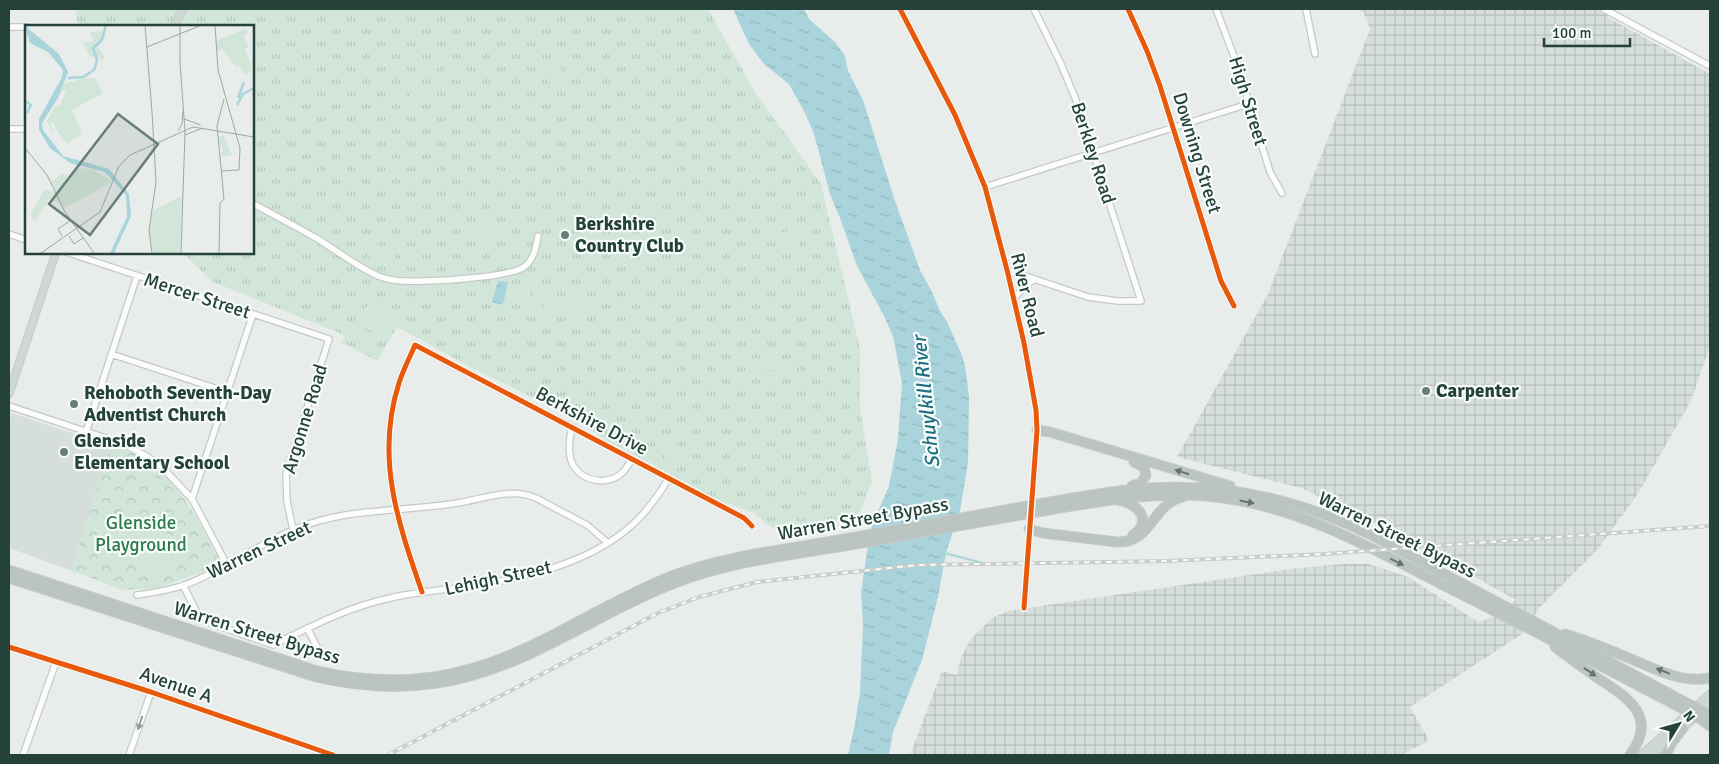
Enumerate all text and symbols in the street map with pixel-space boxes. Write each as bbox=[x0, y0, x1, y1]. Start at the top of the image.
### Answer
scale bar bbox=[1544, 15, 1630, 47]
text: 100 m bbox=[1552, 24, 1592, 42]
inset map bbox=[25, 25, 254, 254]
street label: High Street bbox=[1223, 53, 1273, 149]
street label: Downing Street bbox=[1167, 90, 1227, 217]
street label: Berkley Road bbox=[1065, 99, 1121, 207]
place label: Berkshire Country Club bbox=[575, 212, 684, 258]
marker: Berkshire Country Club bbox=[559, 229, 571, 241]
street label: River Road bbox=[1005, 250, 1049, 340]
street label: Mercer Street bbox=[141, 268, 254, 325]
water label: Schuylkill River bbox=[906, 332, 945, 469]
street label: Argonne Road bbox=[277, 361, 333, 477]
place label: Carpenter bbox=[1436, 379, 1519, 403]
place label: Rehoboth Seventh-Day Adventist Church bbox=[84, 381, 272, 427]
street label: Berkshire Drive bbox=[532, 381, 652, 461]
marker: Carpenter bbox=[1420, 385, 1432, 397]
marker: Rehoboth Seventh-Day Adventist Church bbox=[68, 398, 80, 410]
place label: Glenside Elementary School bbox=[74, 429, 230, 475]
marker: Glenside Elementary School bbox=[58, 446, 70, 458]
one-way arrow bbox=[1174, 467, 1189, 475]
street label: Warren Street Bypass bbox=[1314, 486, 1480, 584]
street label: Warren Street Bypass bbox=[776, 492, 950, 546]
one-way arrow bbox=[1239, 498, 1254, 506]
park label: Glenside Playground bbox=[95, 511, 187, 557]
street label: Warren Street bbox=[203, 515, 315, 585]
street label: Lehigh Street bbox=[442, 555, 554, 601]
one-way arrow bbox=[1390, 558, 1404, 566]
street label: Warren Street Bypass bbox=[171, 596, 343, 670]
street label: Avenue A bbox=[137, 661, 216, 709]
one-way arrow bbox=[1656, 667, 1670, 675]
one-way arrow bbox=[1583, 668, 1597, 677]
north arrow bbox=[1654, 699, 1704, 749]
text: N bbox=[1679, 707, 1699, 725]
one-way arrow bbox=[136, 716, 143, 731]

